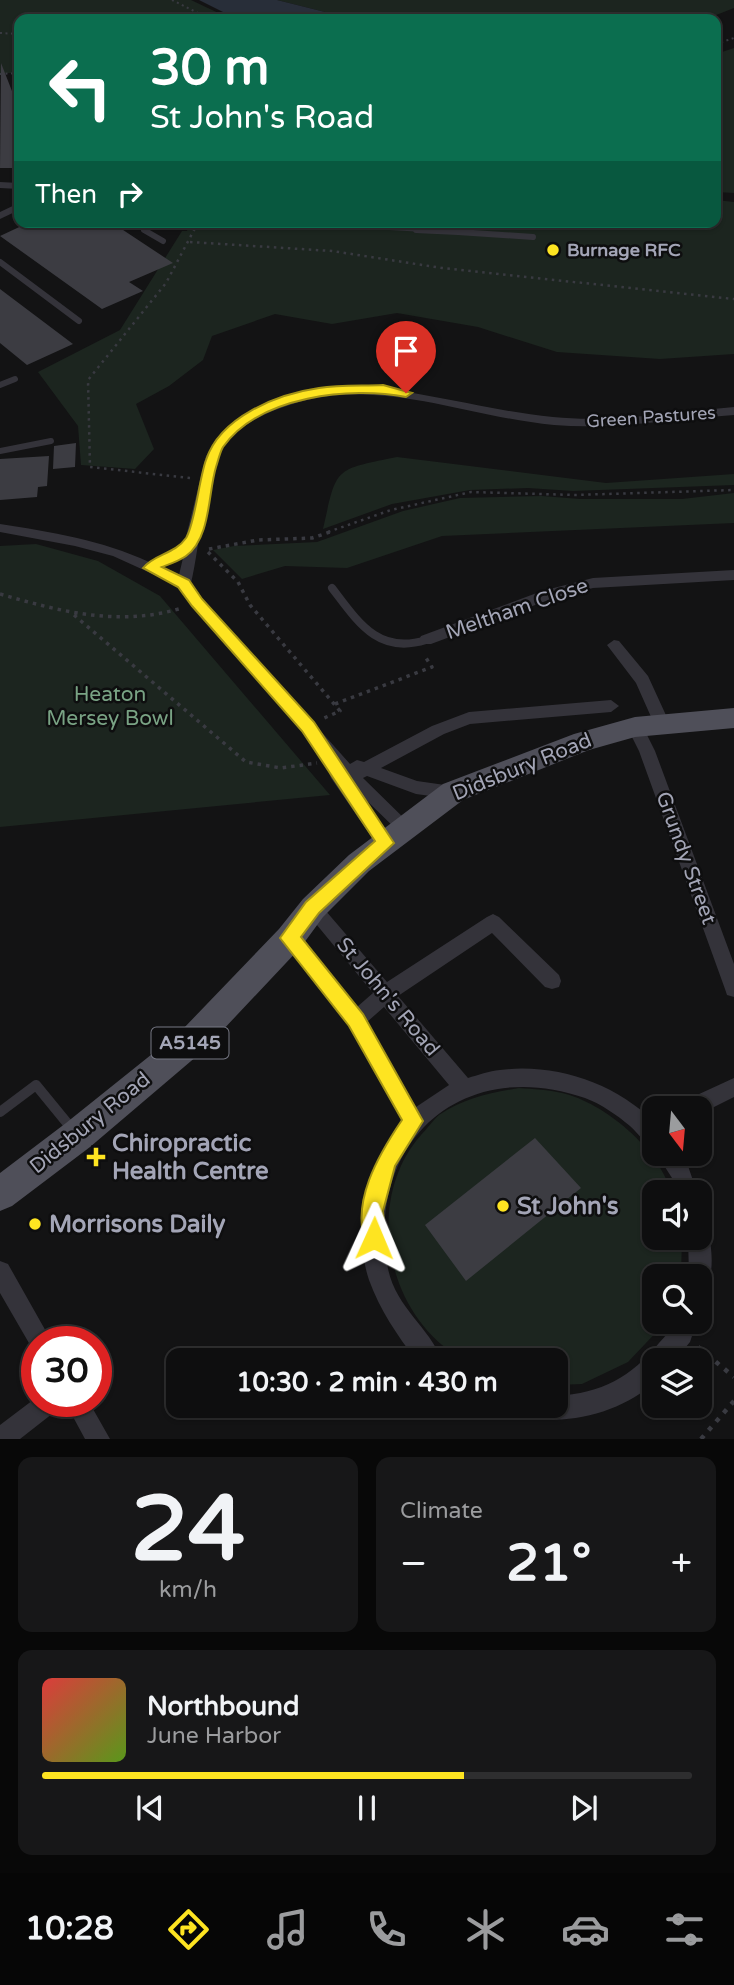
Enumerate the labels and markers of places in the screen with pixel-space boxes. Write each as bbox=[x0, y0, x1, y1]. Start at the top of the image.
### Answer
place label: Burnage RFC bbox=[567, 239, 681, 261]
marker: Burnage RFC bbox=[545, 242, 561, 258]
pin bbox=[376, 321, 436, 393]
place label: Chiropractic Health Centre bbox=[112, 1129, 269, 1186]
marker: Chiropractic Health Centre bbox=[86, 1147, 106, 1167]
place label: St John's bbox=[517, 1192, 619, 1221]
marker: St John's bbox=[495, 1198, 511, 1214]
place label: Morrisons Daily bbox=[49, 1210, 226, 1239]
marker: Morrisons Daily bbox=[27, 1216, 43, 1232]

